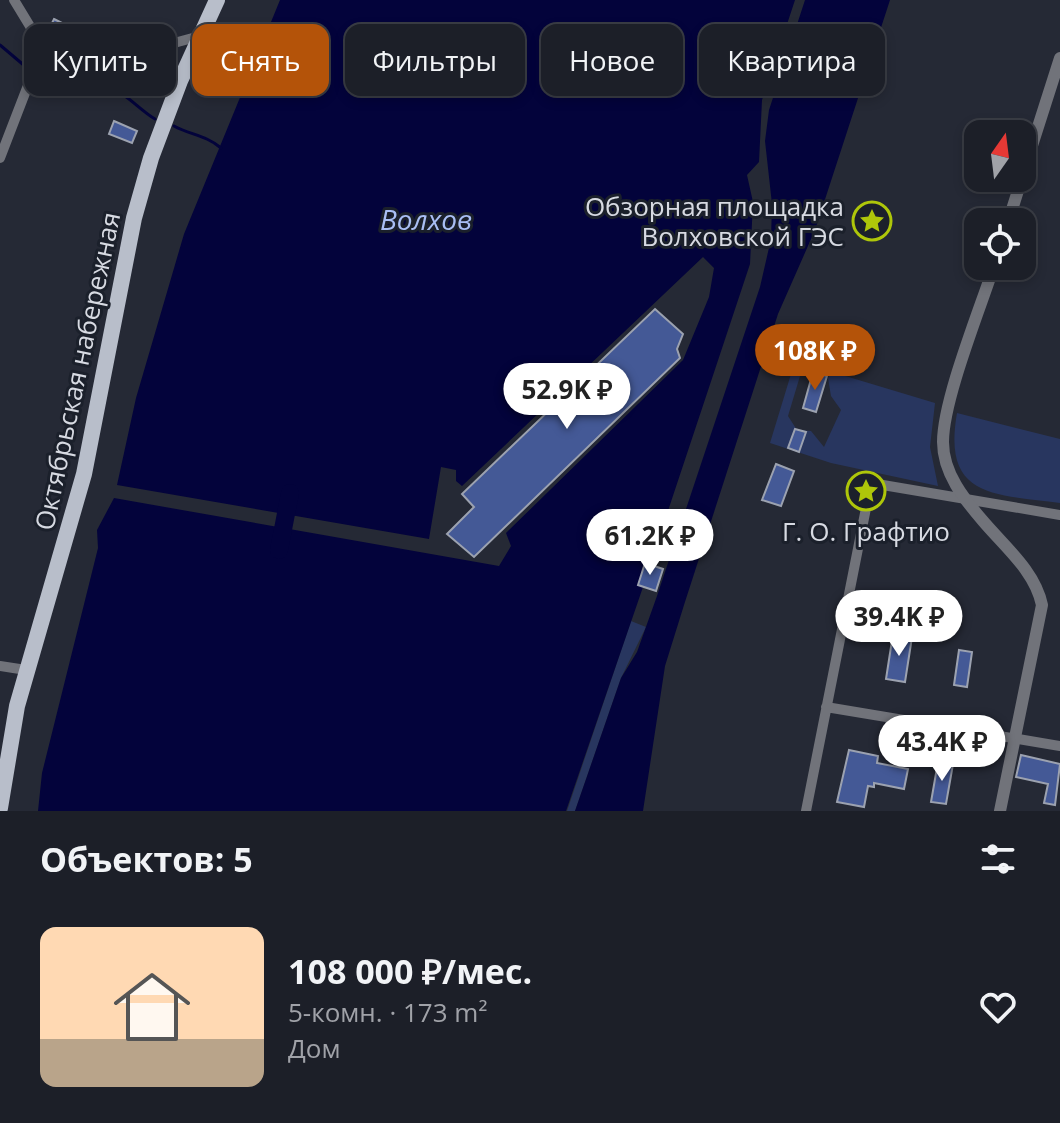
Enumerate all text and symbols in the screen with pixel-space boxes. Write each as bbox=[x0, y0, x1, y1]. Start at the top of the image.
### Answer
chip: Купить bbox=[24, 24, 176, 96]
chip: Снять bbox=[192, 24, 329, 96]
chip: Фильтры bbox=[345, 24, 525, 96]
chip: Новое bbox=[541, 24, 683, 96]
chip: Квартира bbox=[699, 24, 885, 96]
north arrow bbox=[964, 120, 1036, 192]
map controls bbox=[964, 120, 1036, 280]
place label: Обзорная площадка Волховской ГЭС bbox=[585, 188, 844, 254]
water label: Волхов bbox=[380, 200, 472, 238]
place icon: Обзорная площадка Волховской ГЭС bbox=[851, 200, 893, 242]
button: locate bbox=[964, 208, 1036, 280]
street label: Октябрьская набережная bbox=[26, 209, 128, 533]
pin: 108K ₽ bbox=[750, 324, 880, 392]
text: 108K ₽ bbox=[773, 332, 857, 368]
pin: 52.9K ₽ bbox=[493, 363, 641, 431]
text: 52.9K ₽ bbox=[521, 371, 613, 407]
place icon: Г. О. Графтио bbox=[845, 470, 887, 512]
pin: 61.2K ₽ bbox=[576, 509, 724, 577]
place label: Г. О. Графтио bbox=[782, 513, 950, 549]
text: 61.2K ₽ bbox=[604, 517, 696, 553]
pin: 39.4K ₽ bbox=[825, 590, 973, 658]
text: 39.4K ₽ bbox=[853, 598, 945, 634]
pin: 43.4K ₽ bbox=[868, 715, 1016, 783]
text: 43.4K ₽ bbox=[896, 723, 988, 759]
text: Объектов: 5 bbox=[40, 836, 253, 882]
icon: filters bbox=[976, 837, 1020, 881]
text: 108 000 ₽/мес. bbox=[288, 948, 532, 994]
icon: home bbox=[104, 959, 200, 1055]
icon: heart bbox=[976, 985, 1020, 1029]
text: 5-комн. · 173 m² bbox=[288, 994, 487, 1030]
text: Дом bbox=[288, 1030, 341, 1066]

